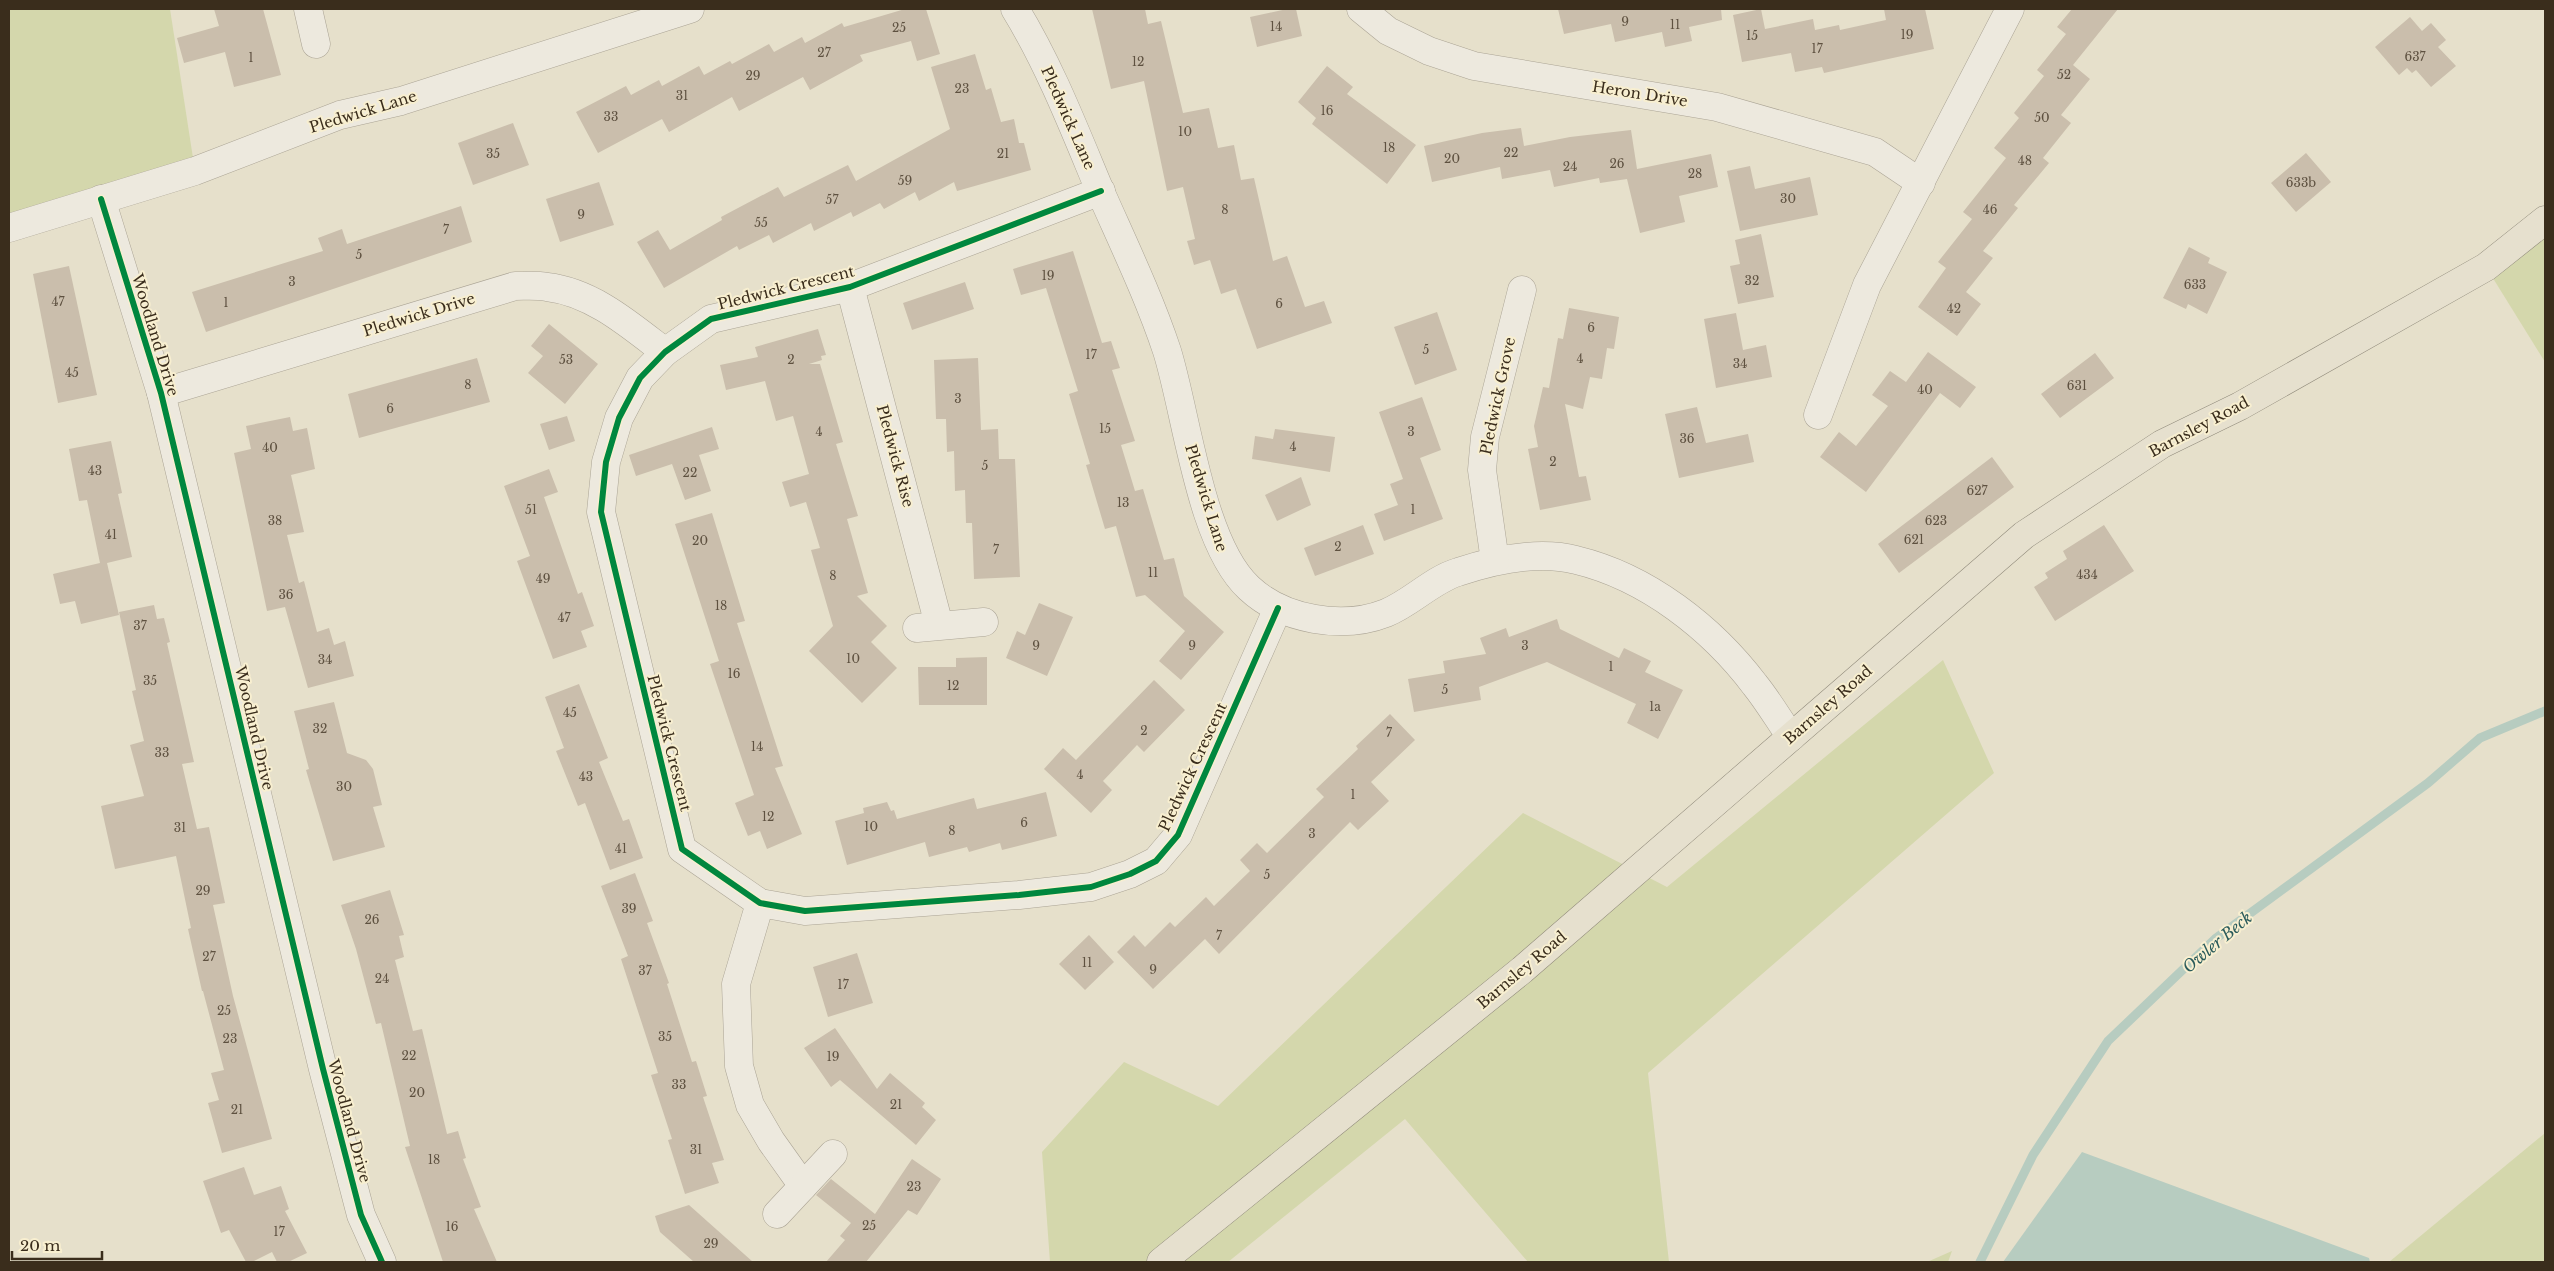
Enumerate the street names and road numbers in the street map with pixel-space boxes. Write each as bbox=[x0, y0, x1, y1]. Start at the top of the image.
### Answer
street label: Pledwick Lane bbox=[1037, 63, 1100, 172]
street label: Heron Drive bbox=[1591, 77, 1689, 110]
street label: Pledwick Lane bbox=[307, 86, 419, 137]
street label: Pledwick Crescent bbox=[716, 261, 856, 314]
street label: Woodland Drive bbox=[128, 270, 183, 398]
street label: Pledwick Drive bbox=[361, 288, 477, 341]
street label: Pledwick Grove bbox=[1476, 335, 1519, 457]
street label: Barnsley Road bbox=[2145, 392, 2252, 461]
street label: Pledwick Rise bbox=[873, 402, 918, 509]
street label: Pledwick Lane bbox=[1181, 442, 1232, 554]
street label: Barnsley Road bbox=[1780, 661, 1876, 748]
street label: Woodland Drive bbox=[231, 663, 278, 792]
street label: Pledwick Crescent bbox=[643, 673, 696, 813]
street label: Pledwick Crescent bbox=[1154, 699, 1231, 834]
street label: Barnsley Road bbox=[1473, 927, 1570, 1012]
street label: Woodland Drive bbox=[324, 1056, 375, 1185]

